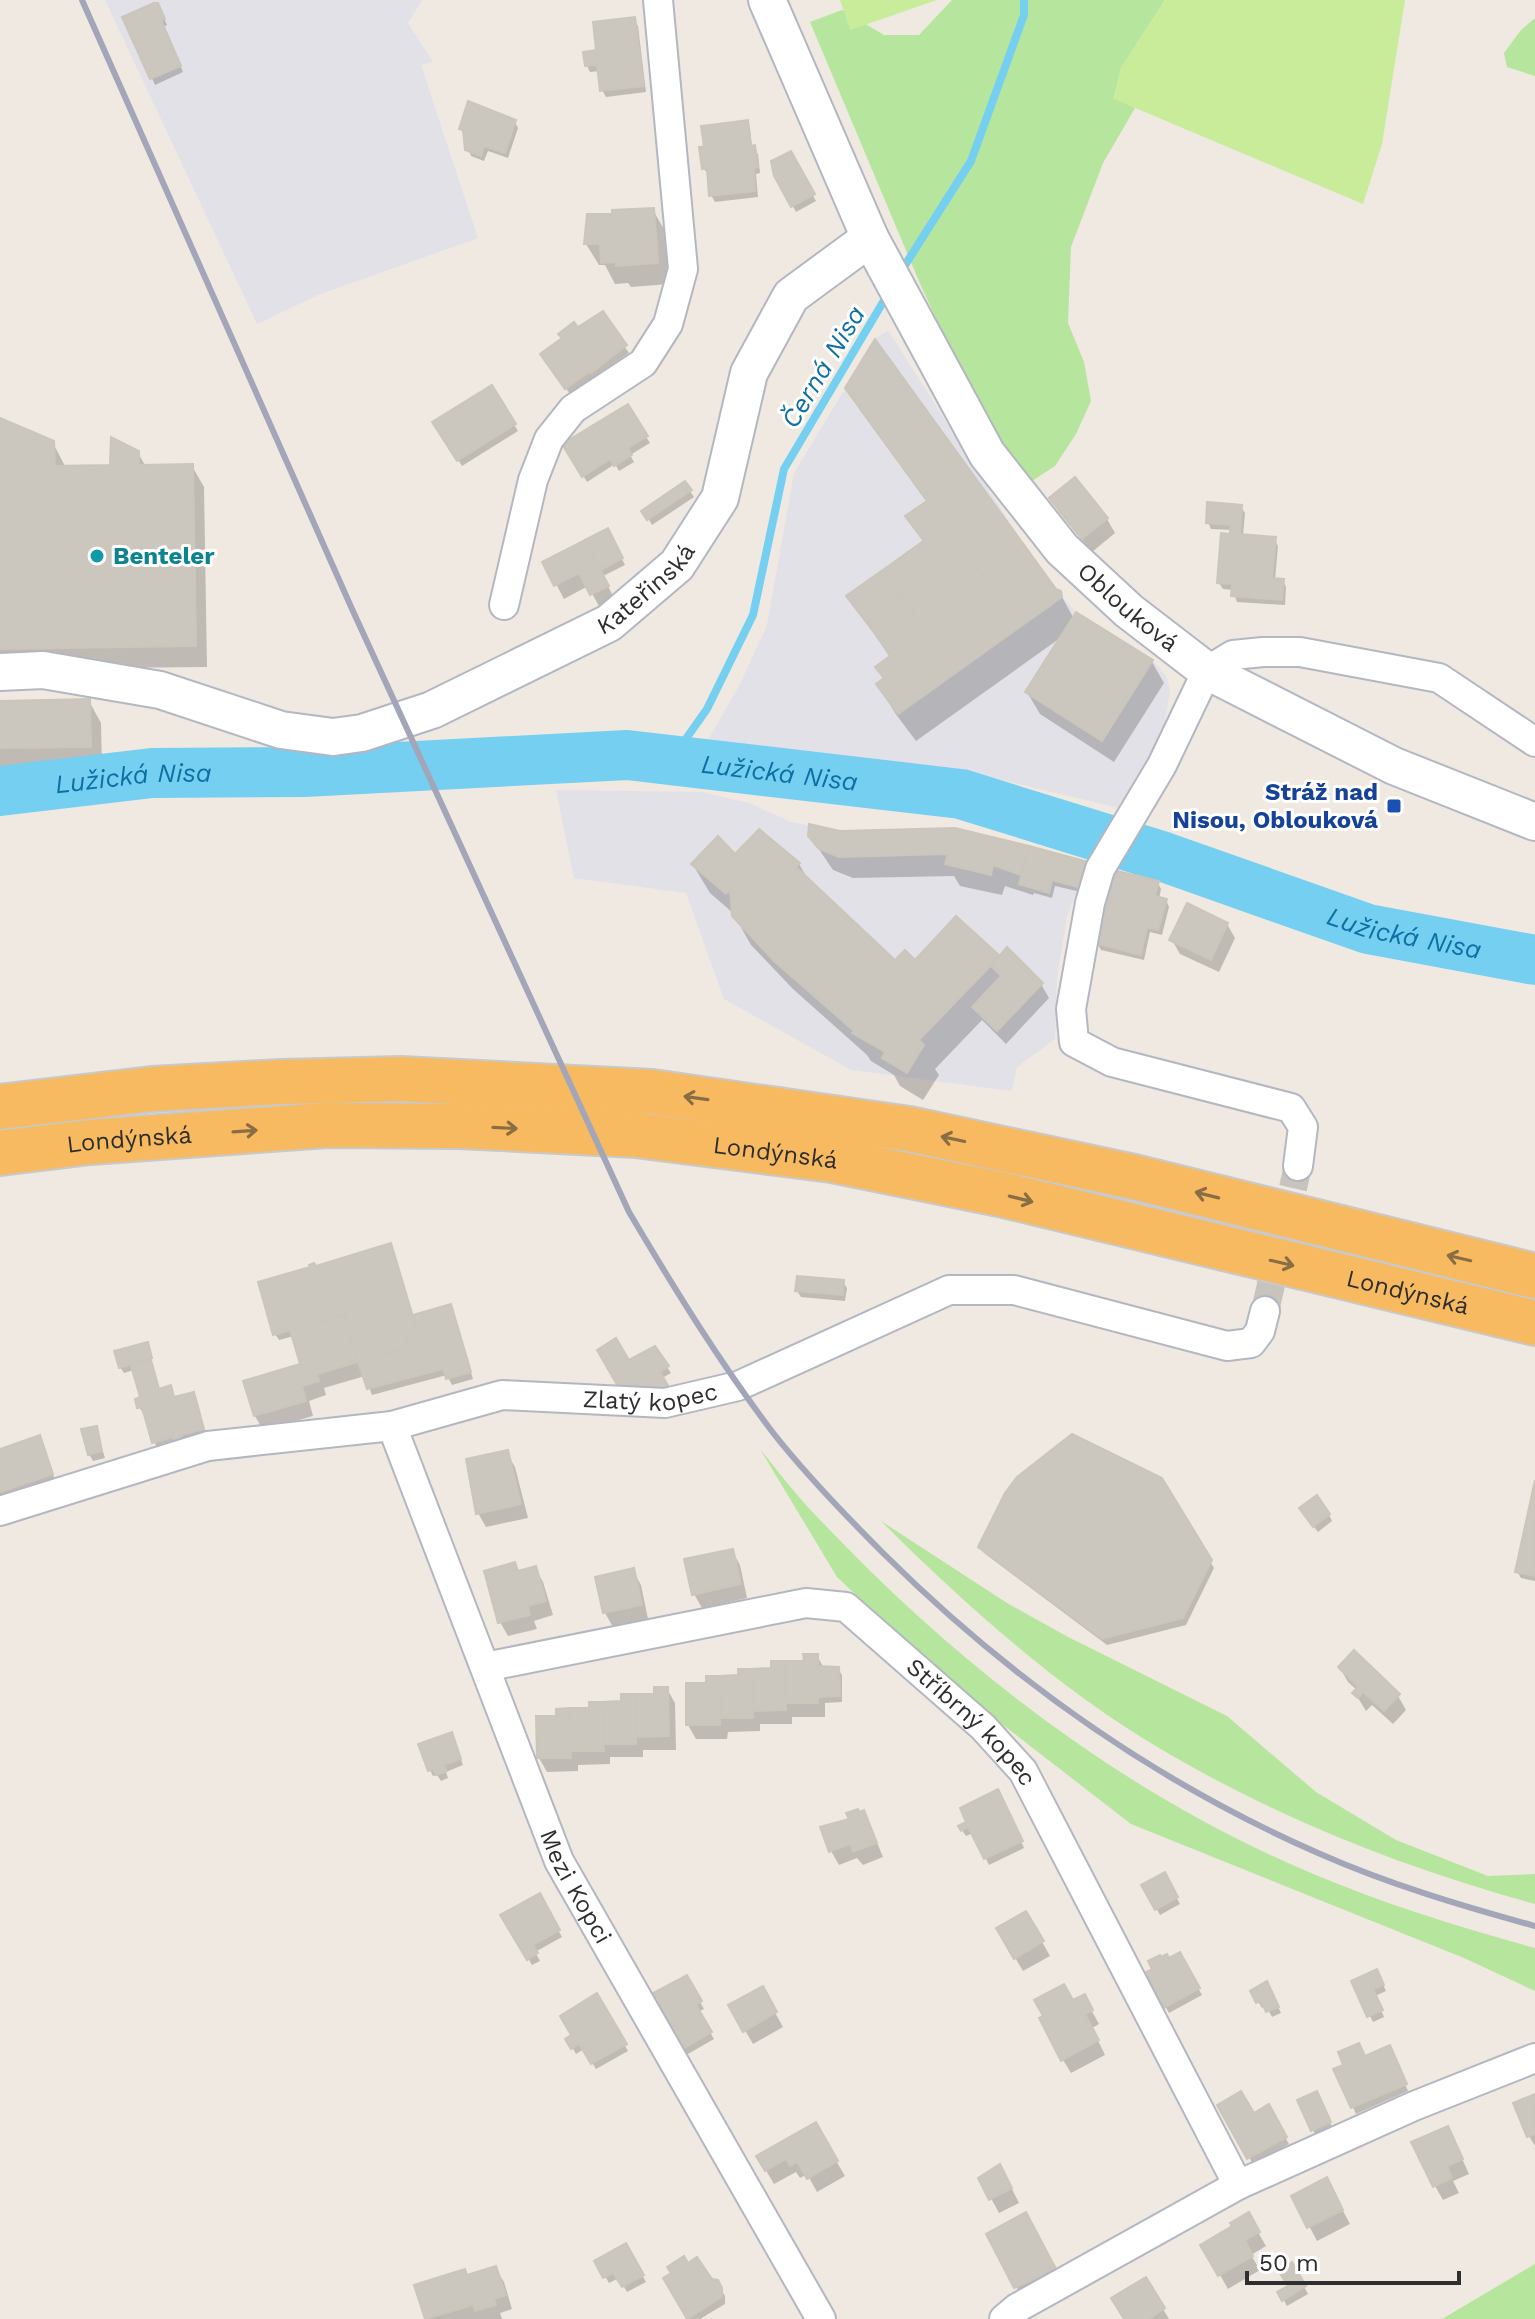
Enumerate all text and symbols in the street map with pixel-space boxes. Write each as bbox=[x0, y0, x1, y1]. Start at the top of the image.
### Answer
water label: Černá Nisa bbox=[775, 301, 871, 433]
street label: Kateřinská bbox=[593, 539, 701, 641]
place label: Benteler bbox=[113, 542, 215, 570]
marker: Benteler bbox=[88, 547, 106, 565]
street label: Oblouková bbox=[1072, 557, 1184, 658]
water label: Lužická Nisa bbox=[700, 749, 859, 797]
water label: Lužická Nisa bbox=[53, 758, 212, 799]
place label: Stráž nad Nisou, Oblouková bbox=[1172, 778, 1378, 834]
marker: Stráž nad Nisou, Oblouková bbox=[1385, 797, 1403, 815]
water label: Lužická Nisa bbox=[1323, 901, 1484, 965]
one-way arrow bbox=[684, 1090, 709, 1105]
street label: Londýnská bbox=[65, 1121, 193, 1159]
one-way arrow bbox=[491, 1121, 518, 1136]
one-way arrow bbox=[231, 1123, 258, 1138]
one-way arrow bbox=[941, 1130, 966, 1145]
street label: Londýnská bbox=[711, 1131, 839, 1175]
one-way arrow bbox=[1194, 1187, 1220, 1202]
one-way arrow bbox=[1008, 1193, 1033, 1208]
one-way arrow bbox=[1447, 1250, 1472, 1265]
one-way arrow bbox=[1268, 1256, 1294, 1271]
street label: Londýnská bbox=[1344, 1264, 1472, 1321]
street label: Zlatý kopec bbox=[582, 1377, 720, 1417]
street label: Stříbrný kopec bbox=[901, 1652, 1042, 1790]
street label: Mezi Kopci bbox=[534, 1825, 617, 1949]
scale bar bbox=[1247, 2235, 1459, 2285]
text: 50 m bbox=[1259, 2249, 1319, 2277]

